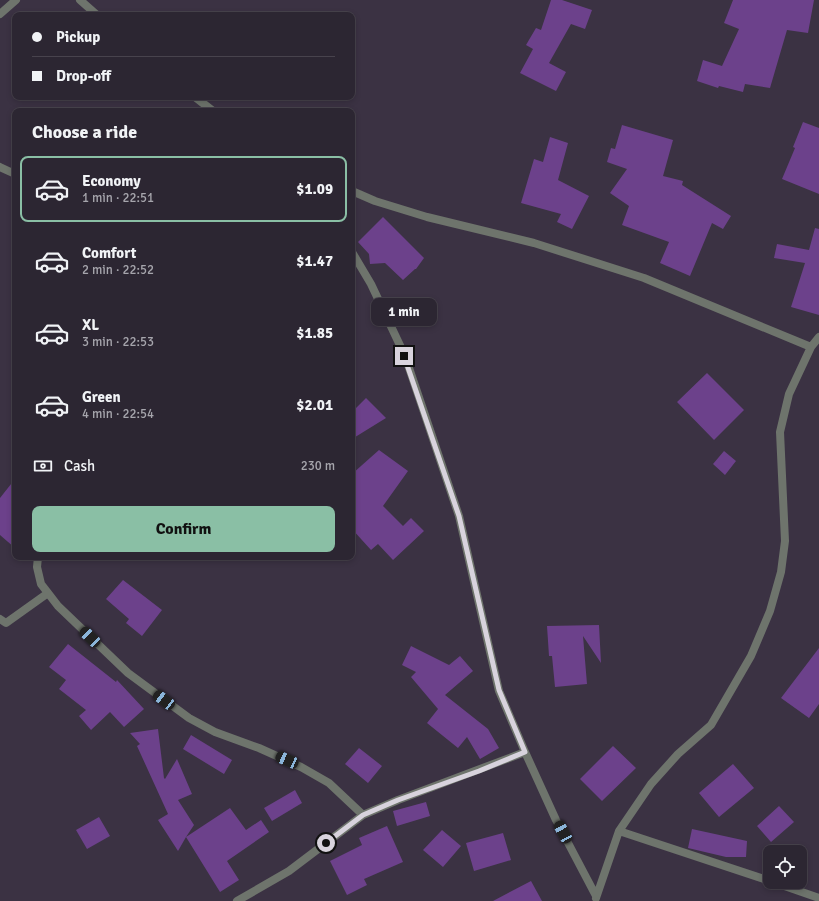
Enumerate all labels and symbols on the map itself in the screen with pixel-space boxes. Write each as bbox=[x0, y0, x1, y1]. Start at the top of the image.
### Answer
callout: 1 min bbox=[371, 298, 437, 326]
route end bbox=[395, 347, 413, 365]
car bbox=[77, 624, 103, 650]
car bbox=[151, 688, 177, 712]
car bbox=[274, 750, 300, 770]
car bbox=[552, 819, 574, 845]
route start bbox=[317, 834, 335, 852]

